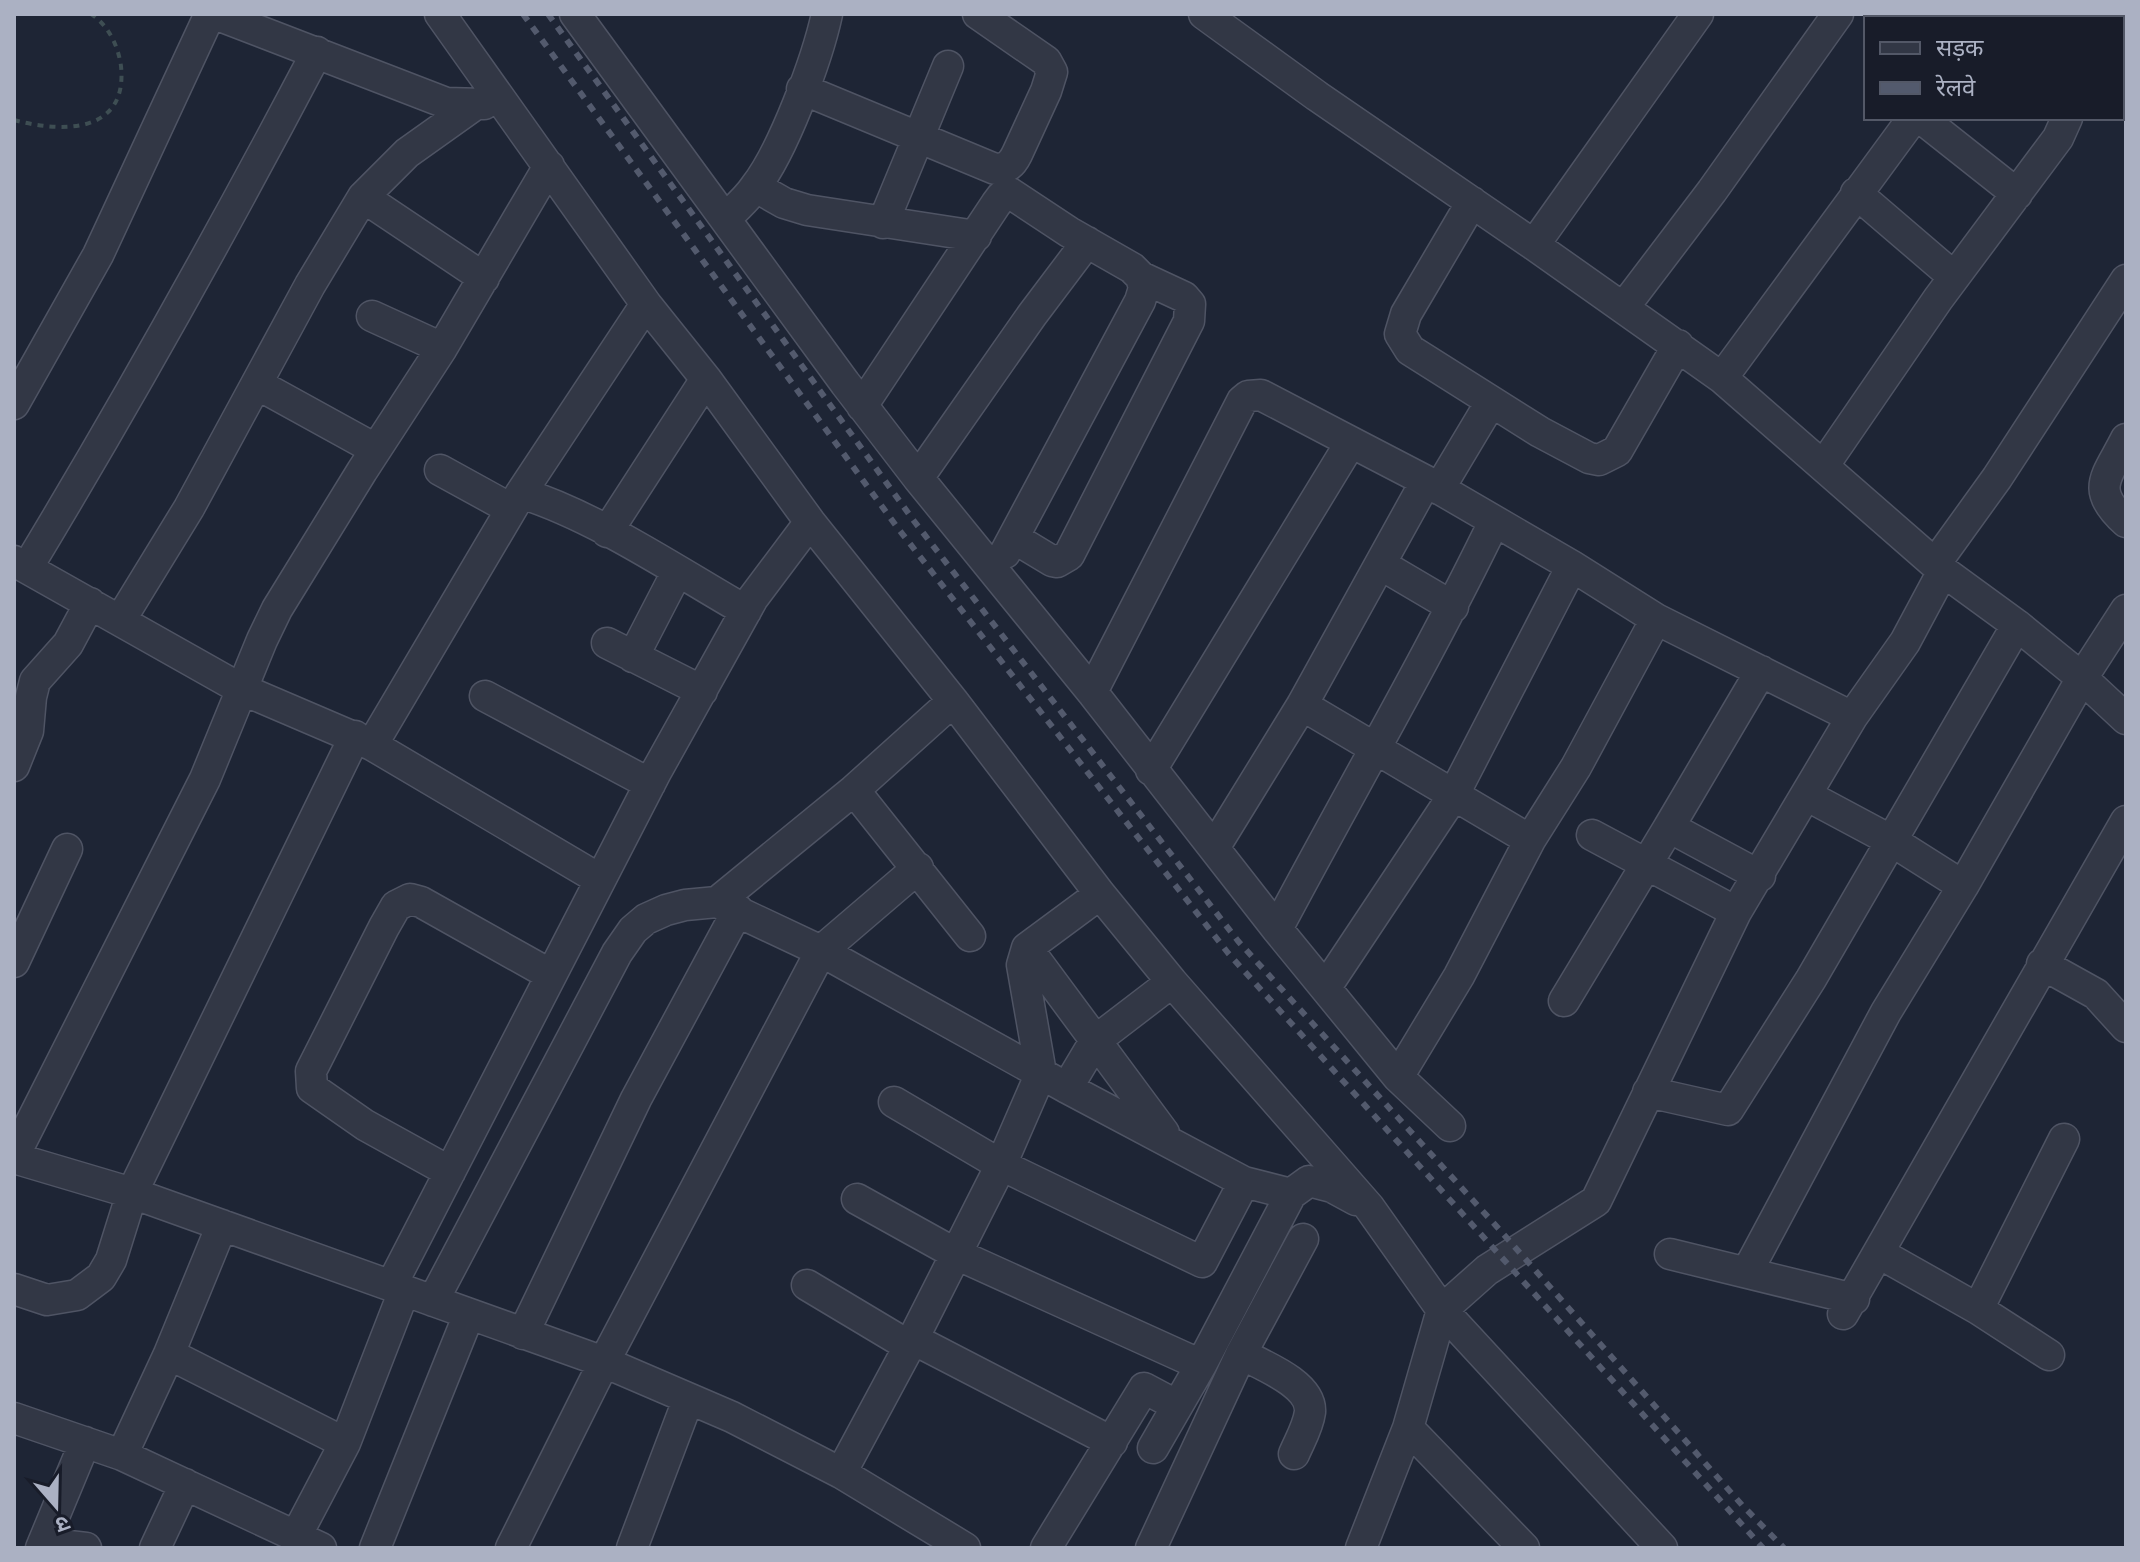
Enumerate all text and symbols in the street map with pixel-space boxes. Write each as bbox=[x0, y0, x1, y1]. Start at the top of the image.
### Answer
legend bbox=[1864, 16, 2124, 120]
text: सड़क bbox=[1936, 34, 1984, 62]
text: रेलवे bbox=[1935, 74, 1976, 102]
north arrow bbox=[16, 1466, 96, 1546]
text: उ bbox=[51, 1510, 73, 1539]

